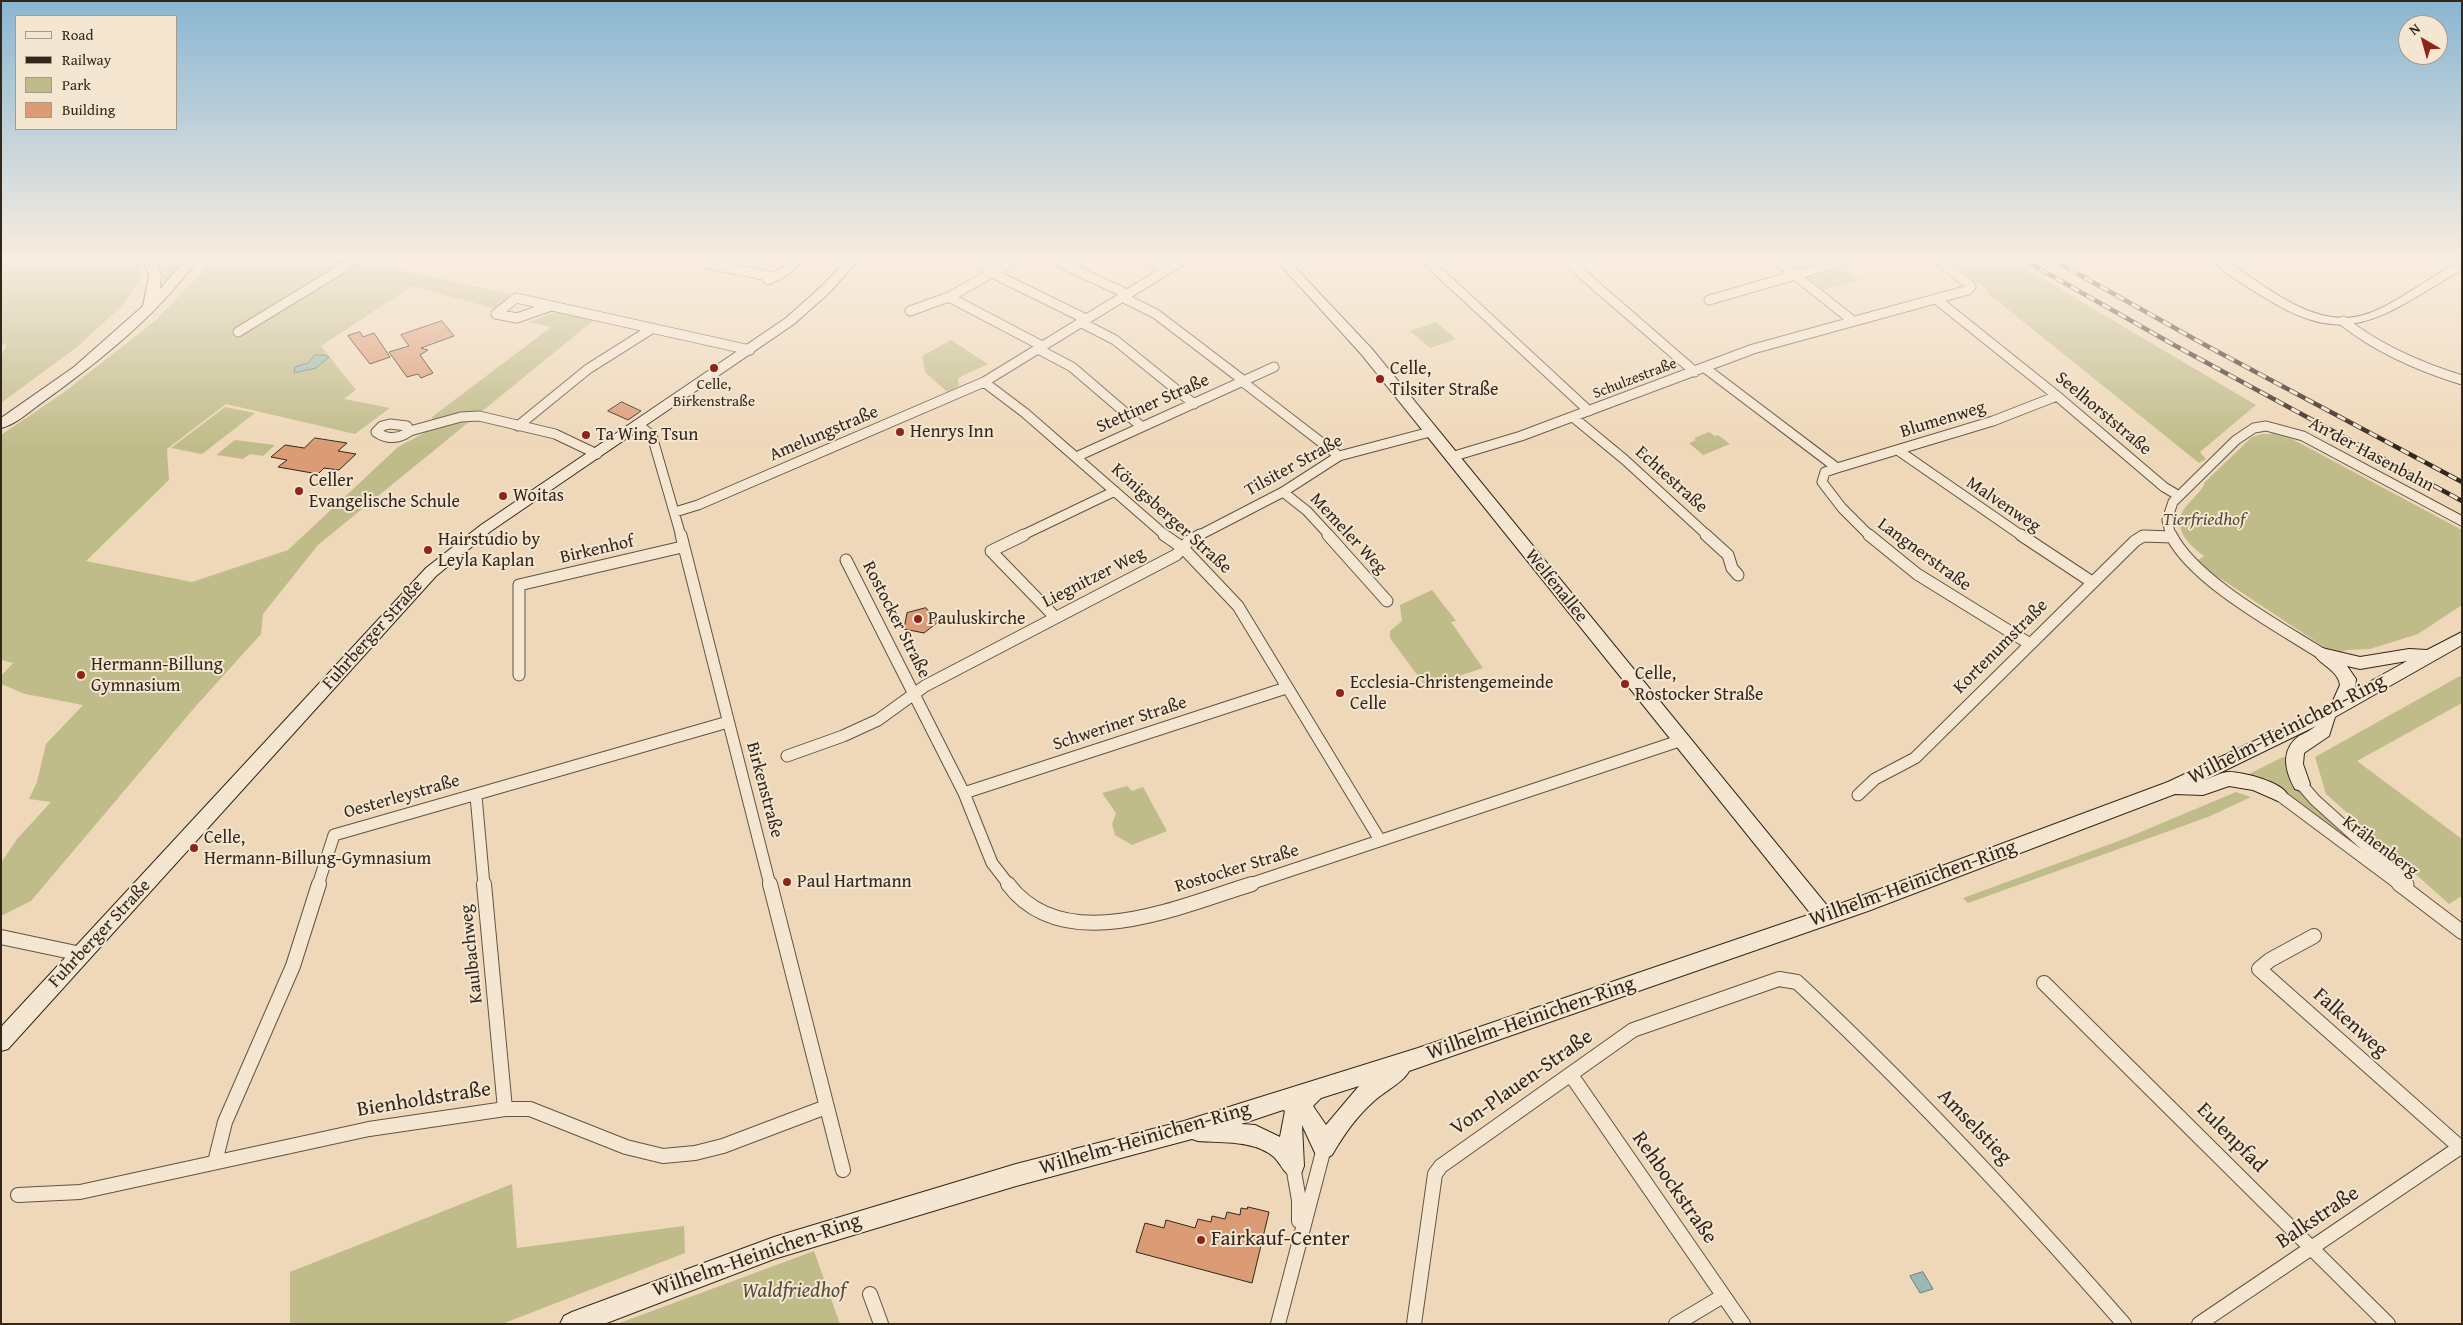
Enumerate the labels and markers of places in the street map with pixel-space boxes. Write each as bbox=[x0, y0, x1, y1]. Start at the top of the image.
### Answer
place label: Celle, Tilsiter Straße bbox=[1390, 358, 1498, 400]
marker: Celle, Birkenstraße bbox=[708, 362, 720, 374]
marker: Celle, Tilsiter Straße bbox=[1374, 373, 1386, 385]
place label: Celle, Birkenstraße bbox=[673, 376, 755, 411]
place label: Henrys Inn bbox=[910, 421, 994, 443]
place label: Ta Wing Tsun bbox=[596, 424, 698, 446]
marker: Henrys Inn bbox=[894, 426, 906, 438]
marker: Ta Wing Tsun bbox=[580, 429, 592, 441]
place label: Celler Evangelische Schule bbox=[309, 470, 460, 512]
marker: Celler Evangelische Schule bbox=[293, 485, 305, 497]
place label: Woitas bbox=[513, 485, 564, 507]
marker: Woitas bbox=[497, 490, 509, 502]
place label: Hairstudio by Leyla Kaplan bbox=[438, 529, 540, 572]
marker: Hairstudio by Leyla Kaplan bbox=[422, 544, 434, 556]
place label: Pauluskirche bbox=[928, 608, 1025, 630]
marker: Pauluskirche bbox=[912, 613, 924, 625]
place label: Hermann-Billung Gymnasium bbox=[91, 654, 223, 696]
place label: Celle, Rostocker Straße bbox=[1635, 663, 1763, 706]
marker: Hermann-Billung Gymnasium bbox=[75, 669, 87, 681]
place label: Ecclesia-Christengemeinde Celle bbox=[1350, 672, 1553, 714]
marker: Celle, Rostocker Straße bbox=[1619, 678, 1631, 690]
marker: Ecclesia-Christengemeinde Celle bbox=[1334, 687, 1346, 699]
place label: Celle, Hermann-Billung-Gymnasium bbox=[204, 827, 431, 870]
marker: Celle, Hermann-Billung-Gymnasium bbox=[188, 842, 200, 854]
place label: Paul Hartmann bbox=[797, 871, 912, 893]
marker: Paul Hartmann bbox=[781, 876, 793, 888]
place label: Fairkauf-Center bbox=[1211, 1227, 1350, 1253]
marker: Fairkauf-Center bbox=[1195, 1234, 1207, 1246]

